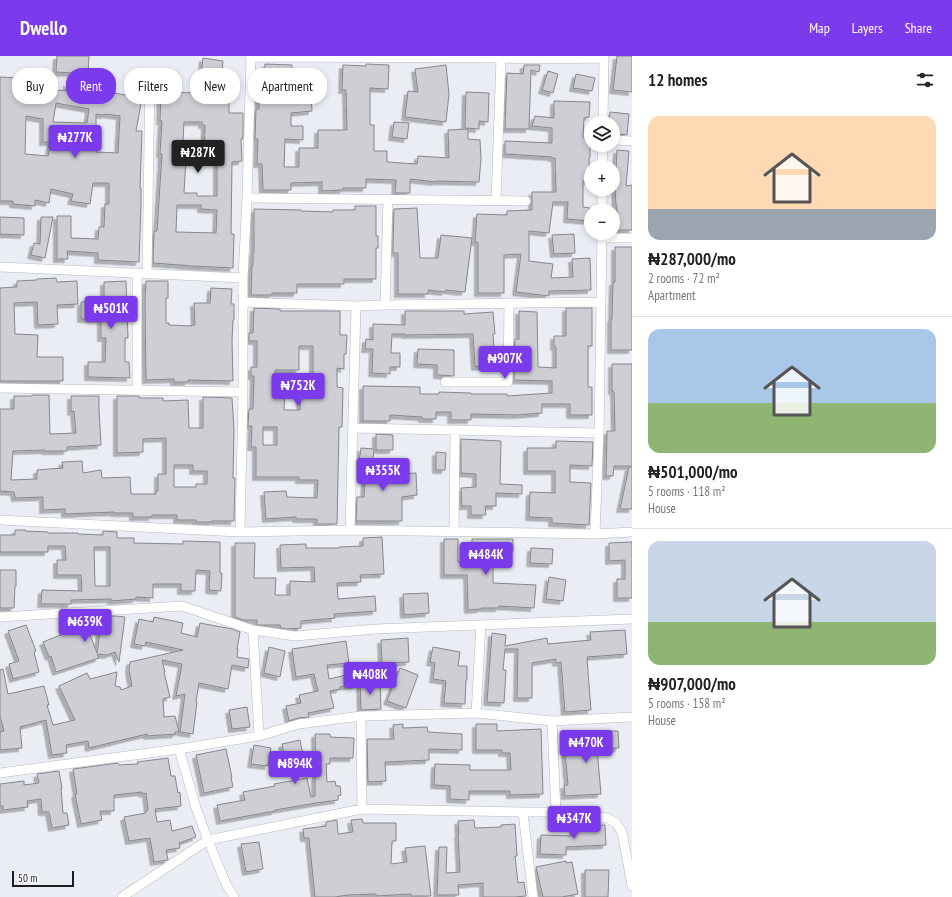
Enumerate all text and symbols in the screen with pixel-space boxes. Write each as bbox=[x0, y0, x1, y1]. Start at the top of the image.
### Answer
text: Dwello bbox=[20, 16, 67, 40]
text: Map bbox=[809, 19, 830, 37]
text: Layers bbox=[852, 19, 883, 37]
text: Share bbox=[905, 19, 932, 37]
chip: Buy bbox=[12, 68, 58, 104]
chip: Rent bbox=[66, 68, 116, 104]
chip: Filters bbox=[124, 68, 182, 104]
chip: New bbox=[190, 68, 240, 104]
chip: Apartment bbox=[248, 68, 327, 104]
text: 12 homes bbox=[648, 69, 707, 91]
icon: filters bbox=[914, 69, 936, 91]
map controls bbox=[584, 116, 620, 240]
button: layers bbox=[584, 116, 620, 152]
pin: ₦277K bbox=[47, 125, 103, 159]
text: ₦277K bbox=[58, 129, 92, 146]
pin: ₦287K bbox=[170, 140, 226, 174]
icon: home bbox=[756, 142, 828, 214]
text: ₦287K bbox=[181, 144, 215, 161]
button: + bbox=[584, 160, 620, 196]
button: − bbox=[584, 204, 620, 240]
text: ₦287,000/mo bbox=[648, 248, 736, 270]
text: 2 rooms · 72 m² bbox=[648, 270, 720, 287]
text: Apartment bbox=[648, 287, 696, 304]
pin: ₦501K bbox=[83, 296, 139, 330]
text: ₦501K bbox=[94, 300, 128, 317]
pin: ₦907K bbox=[477, 346, 533, 380]
text: ₦907K bbox=[488, 350, 522, 367]
icon: home bbox=[756, 355, 828, 427]
pin: ₦752K bbox=[270, 373, 326, 407]
text: ₦752K bbox=[281, 377, 315, 394]
pin: ₦355K bbox=[355, 458, 411, 492]
text: ₦501,000/mo bbox=[648, 461, 737, 483]
text: ₦355K bbox=[366, 462, 400, 479]
text: 5 rooms · 118 m² bbox=[648, 483, 726, 500]
text: House bbox=[648, 500, 676, 517]
pin: ₦484K bbox=[458, 542, 514, 576]
text: ₦484K bbox=[469, 546, 503, 563]
icon: home bbox=[756, 567, 828, 639]
pin: ₦639K bbox=[57, 609, 113, 643]
text: ₦639K bbox=[68, 613, 102, 630]
pin: ₦408K bbox=[342, 662, 398, 696]
text: ₦408K bbox=[353, 666, 387, 683]
text: ₦907,000/mo bbox=[648, 673, 736, 695]
text: 5 rooms · 158 m² bbox=[648, 695, 726, 712]
text: House bbox=[648, 712, 676, 729]
pin: ₦470K bbox=[558, 730, 614, 764]
text: ₦470K bbox=[569, 734, 603, 751]
pin: ₦894K bbox=[267, 751, 323, 785]
text: ₦894K bbox=[278, 755, 312, 772]
pin: ₦347K bbox=[546, 806, 602, 840]
text: ₦347K bbox=[557, 810, 591, 827]
scale bar bbox=[12, 869, 74, 888]
text: 50 m bbox=[18, 871, 37, 885]

